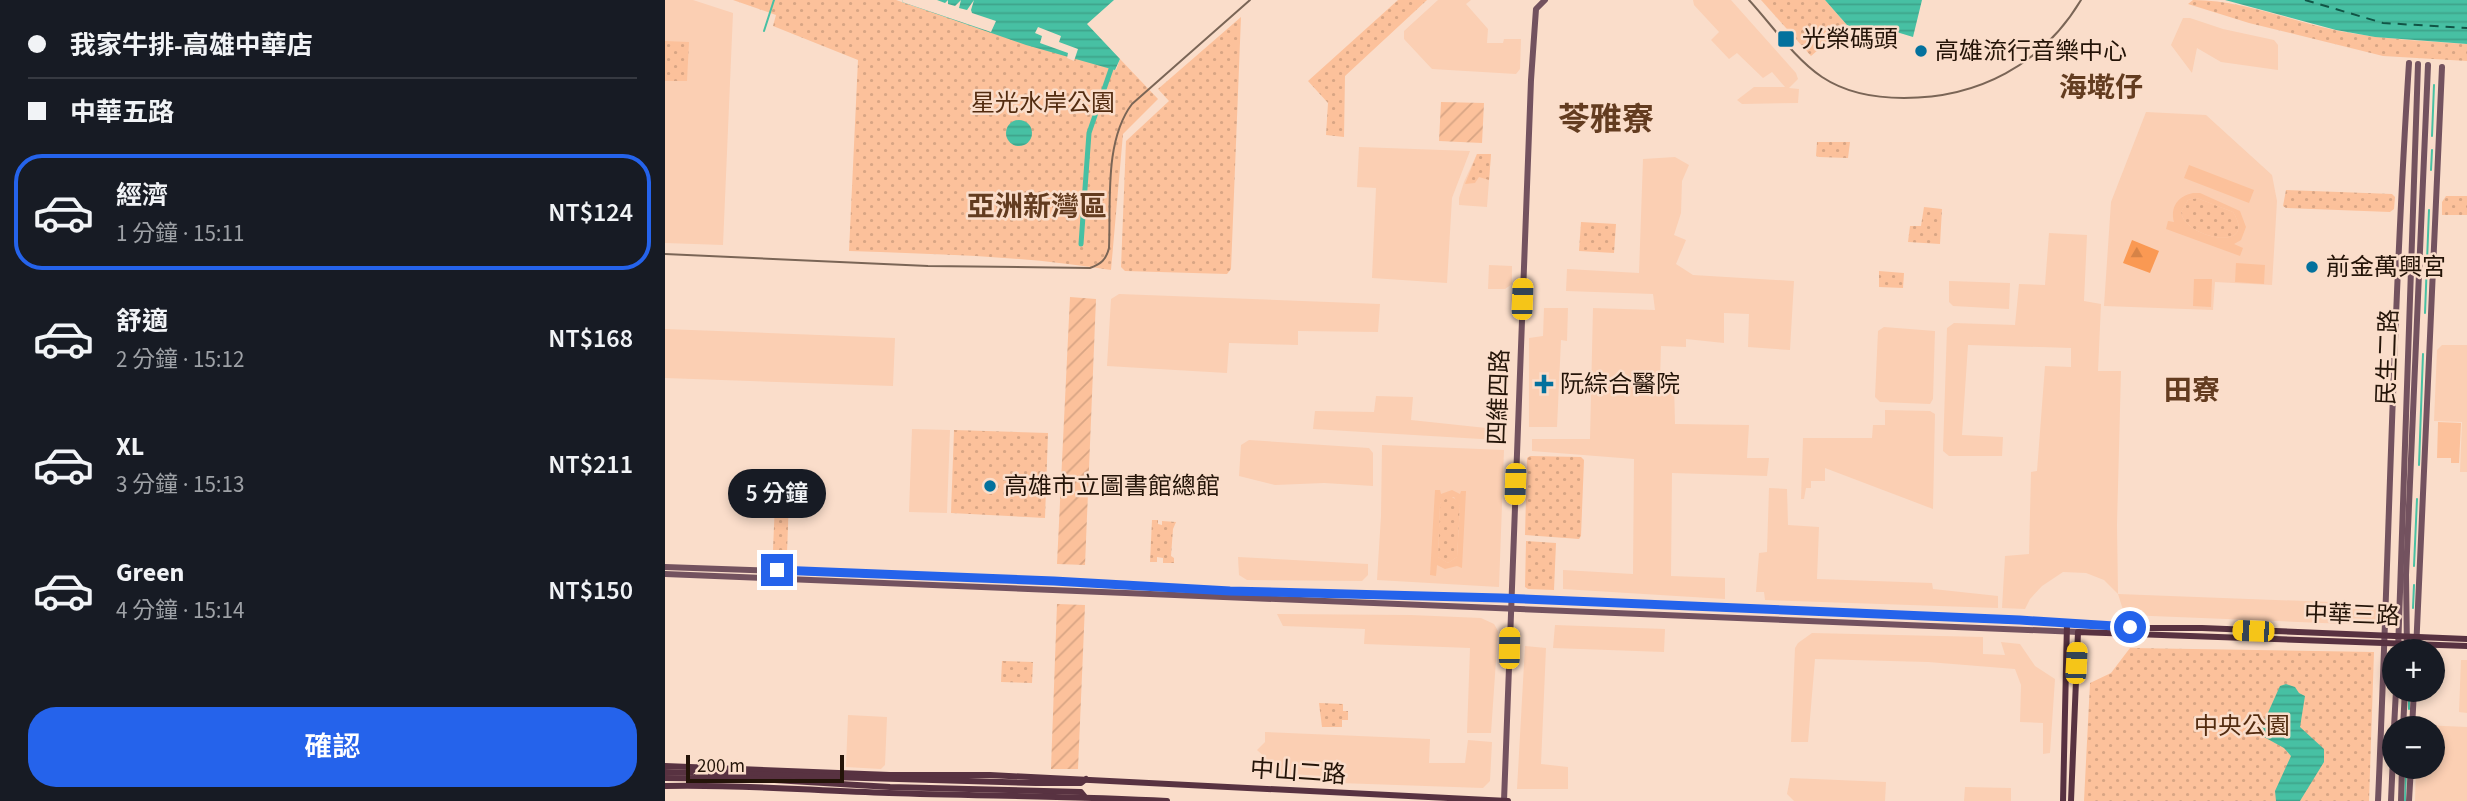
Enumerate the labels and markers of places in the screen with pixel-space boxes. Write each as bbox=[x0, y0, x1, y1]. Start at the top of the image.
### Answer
place label: 光榮碼頭 bbox=[1802, 22, 1898, 57]
marker: 光榮碼頭 bbox=[1776, 29, 1796, 49]
place label: 高雄流行音樂中心 bbox=[1935, 34, 2127, 69]
marker: 高雄流行音樂中心 bbox=[1913, 43, 1929, 59]
place label: 前金萬興宮 bbox=[2326, 250, 2446, 285]
marker: 前金萬興宮 bbox=[2304, 259, 2320, 275]
place label: 阮綜合醫院 bbox=[1560, 367, 1680, 402]
marker: 阮綜合醫院 bbox=[1534, 374, 1554, 394]
place label: 高雄市立圖書館總館 bbox=[1004, 469, 1220, 504]
marker: 高雄市立圖書館總館 bbox=[982, 478, 998, 494]

